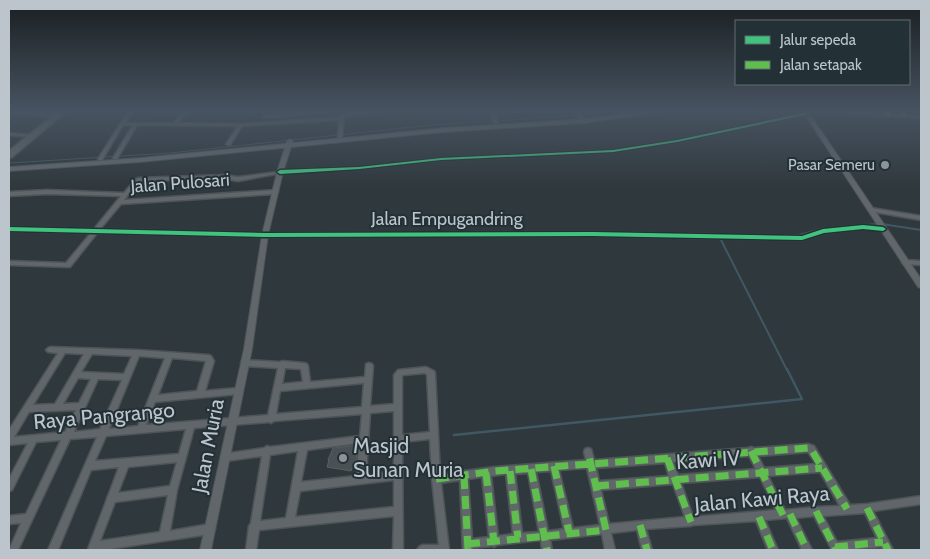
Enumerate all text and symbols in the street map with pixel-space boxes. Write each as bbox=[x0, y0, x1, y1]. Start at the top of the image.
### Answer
legend bbox=[735, 20, 910, 85]
text: Jalur sepeda bbox=[779, 31, 857, 49]
text: Jalan setapak bbox=[779, 56, 862, 74]
place label: Pasar Semeru bbox=[788, 156, 875, 174]
marker: Pasar Semeru bbox=[879, 159, 891, 171]
street label: Jalan Pulosari bbox=[129, 169, 230, 198]
street label: Jalan Empugandring bbox=[370, 208, 524, 230]
street label: Raya Pangrango bbox=[32, 397, 176, 434]
street label: Jalan Muria bbox=[186, 397, 229, 496]
place label: Masjid Sunan Muria bbox=[353, 433, 463, 482]
street label: Kawi IV bbox=[675, 445, 741, 474]
marker: Masjid Sunan Muria bbox=[337, 452, 349, 464]
street label: Jalan Kawi Raya bbox=[692, 480, 831, 517]

